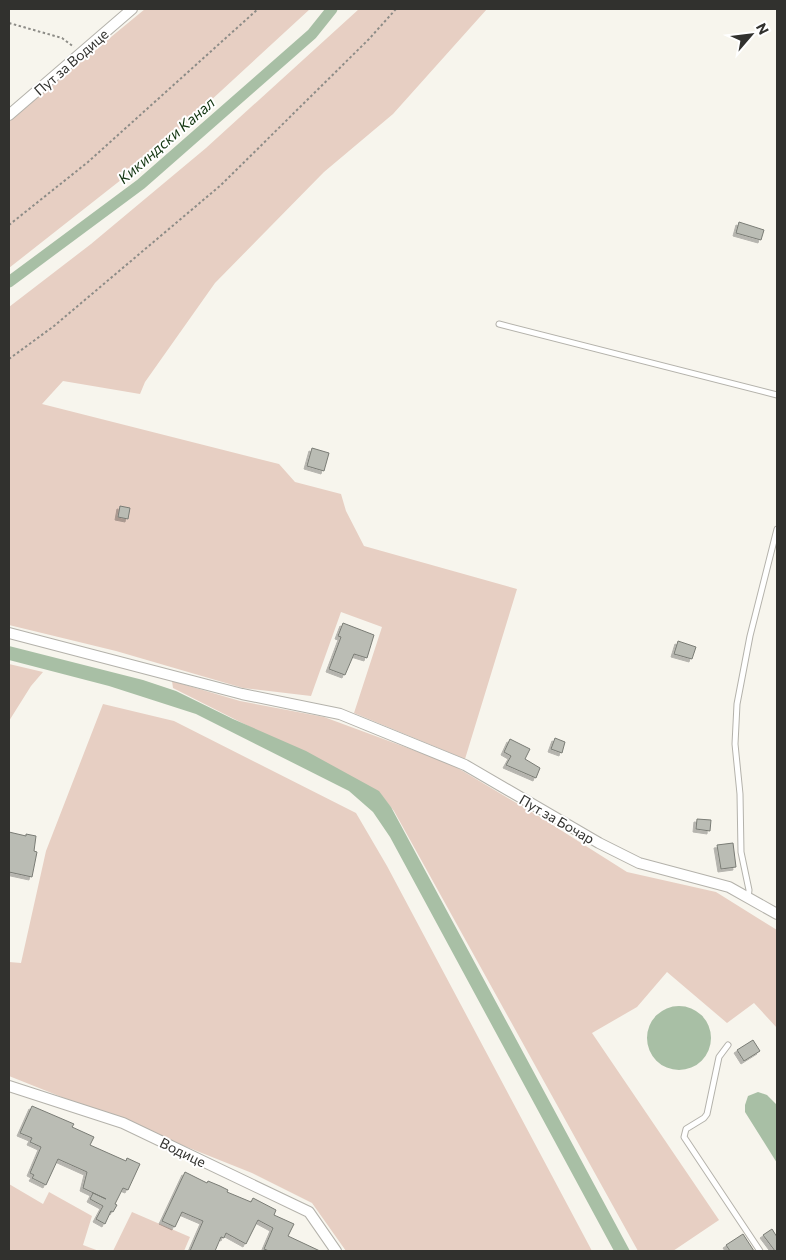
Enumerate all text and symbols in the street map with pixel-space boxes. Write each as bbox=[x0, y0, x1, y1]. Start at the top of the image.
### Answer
north arrow bbox=[726, 10, 776, 60]
text: N bbox=[753, 20, 773, 37]
street label: Пут за Водице bbox=[30, 25, 112, 99]
water label: Кикиндски Канал bbox=[114, 93, 218, 187]
street label: Пут за Бочар bbox=[517, 791, 597, 847]
street label: Водице bbox=[157, 1134, 209, 1170]

